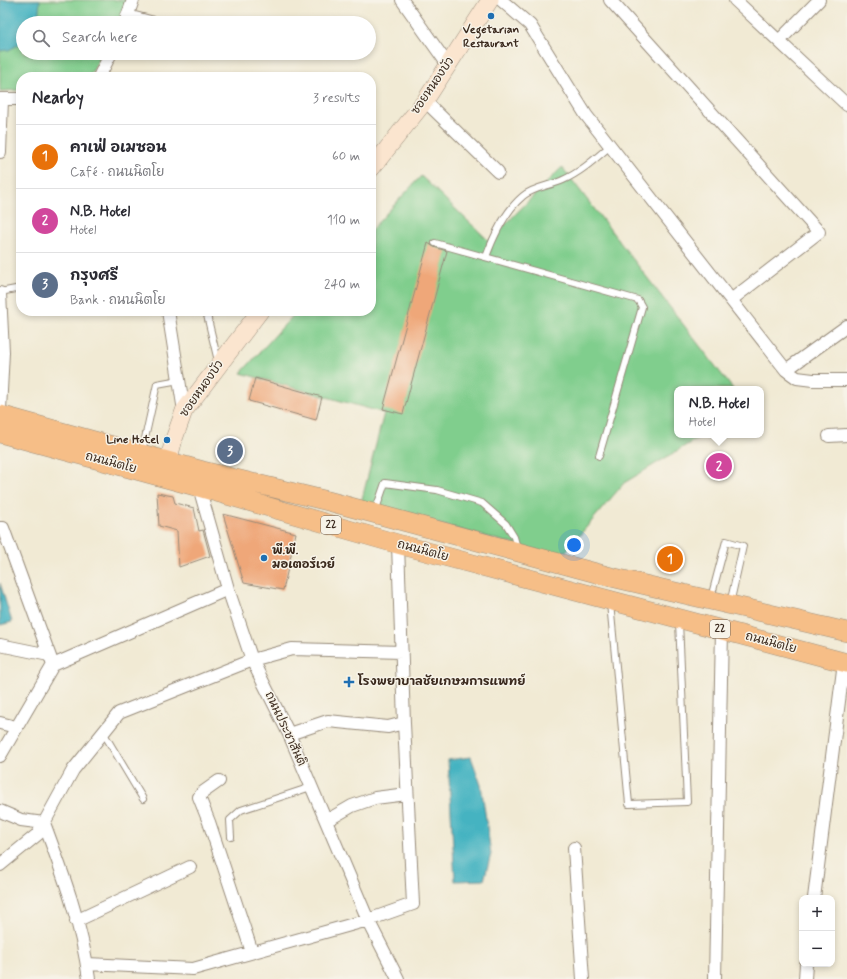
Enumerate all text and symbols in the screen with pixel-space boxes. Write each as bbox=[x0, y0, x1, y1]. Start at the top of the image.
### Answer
marker: Vegetarian Restaurant bbox=[486, 11, 496, 21]
search box bbox=[16, 16, 376, 60]
place label: Vegetarian Restaurant bbox=[463, 22, 520, 52]
icon: search bbox=[30, 27, 52, 49]
text: Search here bbox=[62, 28, 138, 48]
street label: ซอยหนองบัว bbox=[408, 54, 458, 118]
text: Nearby bbox=[32, 87, 84, 109]
text: 3 results bbox=[313, 90, 360, 107]
text: คาเฟ่ อเมซอน bbox=[70, 138, 167, 158]
text: 1 bbox=[42, 148, 48, 165]
text: 60 m bbox=[332, 148, 360, 165]
text: Café · ถนนนิตโย bbox=[70, 164, 164, 181]
text: N.B. Hotel bbox=[70, 202, 130, 222]
text: 2 bbox=[42, 212, 48, 229]
text: 110 m bbox=[327, 212, 360, 229]
text: Hotel bbox=[70, 222, 96, 239]
text: กรุงศรี bbox=[70, 266, 118, 286]
text: 3 bbox=[42, 276, 48, 293]
text: 240 m bbox=[324, 276, 360, 293]
text: Bank · ถนนนิตโย bbox=[70, 292, 166, 309]
street label: ซอยหนองบัว bbox=[177, 357, 228, 421]
popup bbox=[674, 386, 764, 438]
text: N.B. Hotel bbox=[689, 394, 749, 414]
text: Hotel bbox=[689, 414, 715, 431]
place label: Line Hotel bbox=[106, 432, 159, 448]
marker: Line Hotel bbox=[162, 435, 172, 445]
pin: 3 bbox=[217, 436, 243, 466]
street label: ถนนนิตโย bbox=[84, 448, 139, 478]
pin: 2 bbox=[706, 451, 732, 481]
road number: 22 bbox=[321, 516, 341, 534]
your location bbox=[564, 535, 584, 555]
street label: ถนนนิตโย bbox=[396, 536, 451, 566]
place label: พี.พี. มอเตอร์เวย์ bbox=[272, 542, 335, 573]
pin: 1 bbox=[657, 544, 683, 574]
marker: พี.พี. มอเตอร์เวย์ bbox=[259, 553, 269, 563]
road number: 22 bbox=[710, 620, 730, 638]
street label: ถนนนิตโย bbox=[744, 628, 799, 658]
place label: โรงพยาบาลชัยเกษมการแพทย์ bbox=[357, 673, 526, 690]
marker: โรงพยาบาลชัยเกษมการแพทย์ bbox=[343, 676, 355, 688]
street label: ถนนประชาสันติ bbox=[261, 689, 309, 769]
map controls bbox=[799, 895, 835, 967]
button: + bbox=[799, 895, 835, 931]
button: − bbox=[799, 931, 835, 967]

